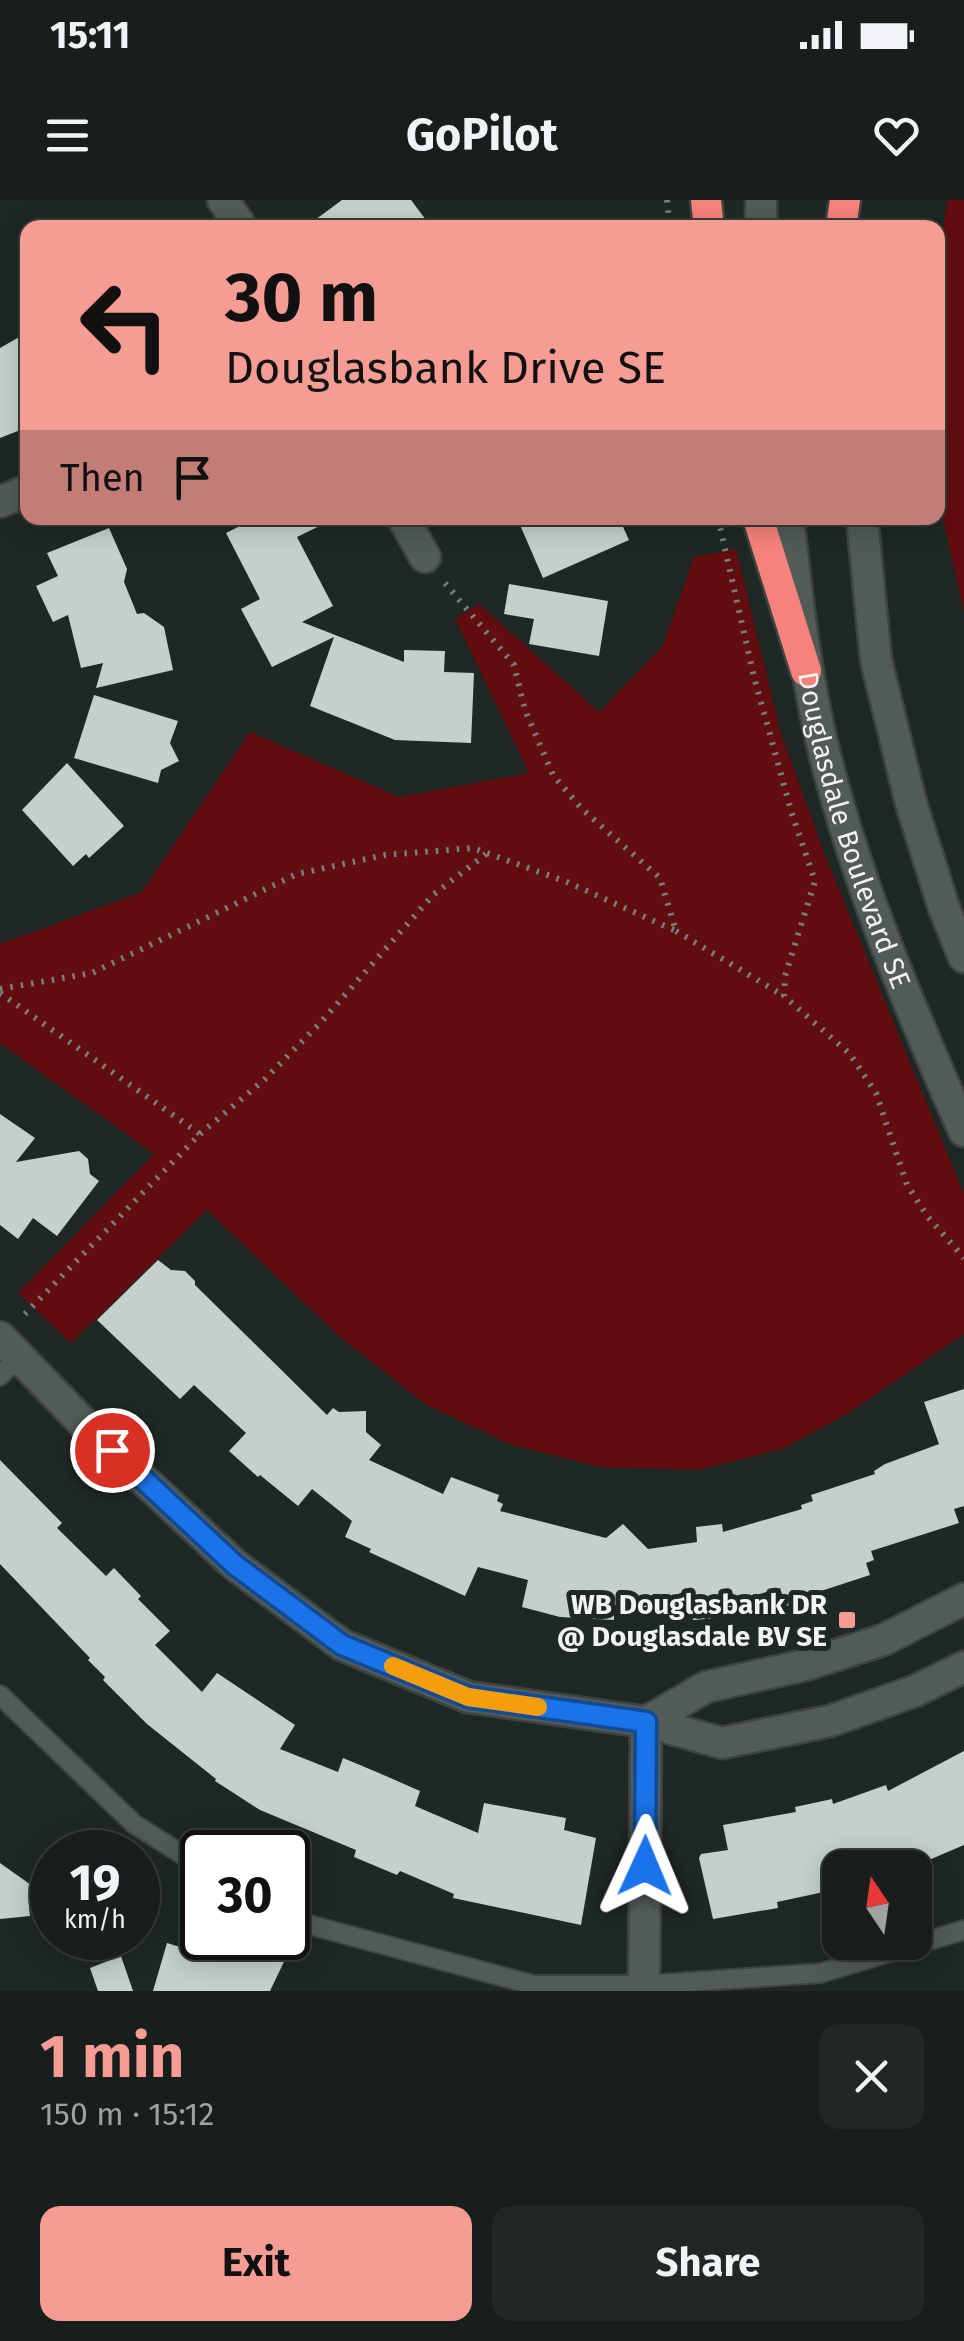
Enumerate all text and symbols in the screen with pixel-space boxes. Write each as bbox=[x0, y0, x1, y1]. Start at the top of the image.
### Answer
text: 15:11 bbox=[50, 12, 130, 58]
icon: menu bbox=[40, 108, 95, 163]
text: GoPilot bbox=[406, 108, 558, 162]
icon: heart bbox=[869, 108, 924, 163]
text: 30 m bbox=[225, 256, 378, 340]
icon: left bbox=[60, 260, 190, 390]
text: Douglasbank Drive SE bbox=[225, 341, 666, 395]
icon: arrive bbox=[165, 450, 220, 505]
text: Then bbox=[60, 455, 145, 501]
street label: Douglasdale Boulevard SE bbox=[792, 669, 918, 993]
pin bbox=[70, 1408, 155, 1493]
icon: arrive bbox=[85, 1423, 140, 1478]
place label: WB Douglasbank DR @ Douglasdale BV SE bbox=[557, 1588, 828, 1653]
marker: WB Douglasbank DR @ Douglasdale BV SE bbox=[836, 1609, 858, 1631]
position arrow bbox=[593, 1814, 697, 1918]
speed limit sign: 30 bbox=[180, 1830, 310, 1960]
north arrow bbox=[822, 1850, 932, 1960]
map controls bbox=[822, 1850, 932, 1960]
text: 19 bbox=[69, 1853, 121, 1913]
text: km/h bbox=[64, 1905, 126, 1935]
text: 1 min bbox=[40, 2021, 184, 2093]
button: close bbox=[819, 2024, 924, 2129]
text: 150 m · 15:12 bbox=[40, 2095, 214, 2133]
button: Exit bbox=[40, 2206, 472, 2321]
button: Share bbox=[492, 2206, 924, 2321]

